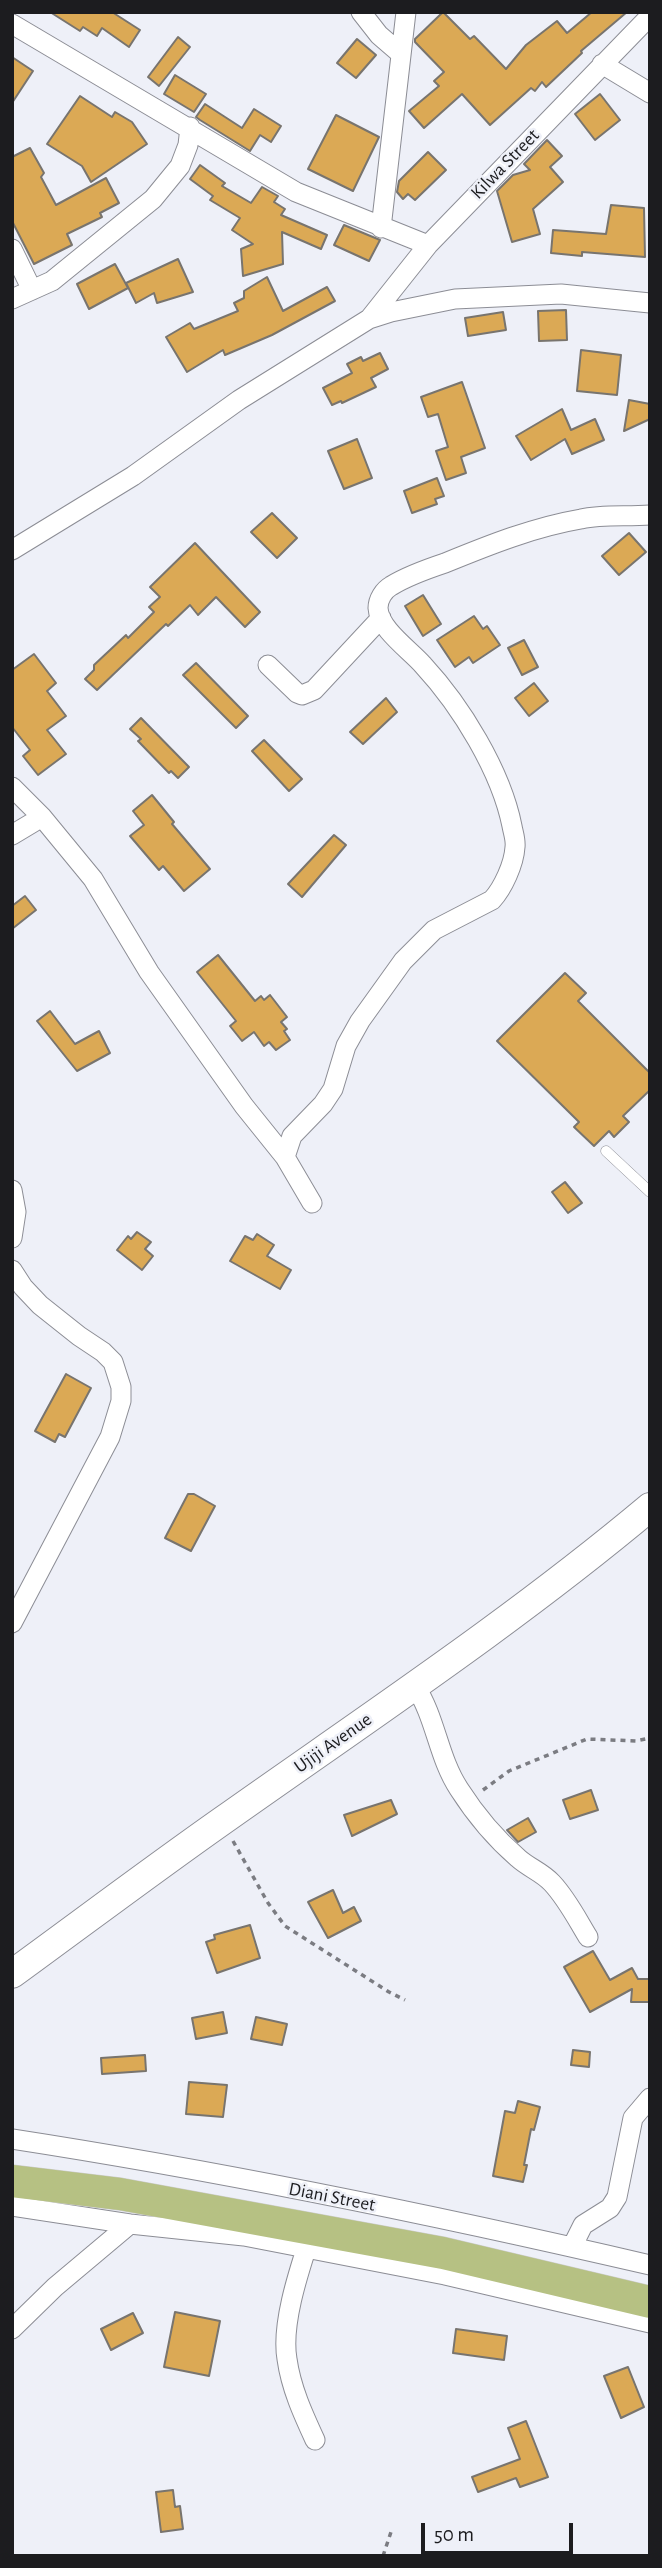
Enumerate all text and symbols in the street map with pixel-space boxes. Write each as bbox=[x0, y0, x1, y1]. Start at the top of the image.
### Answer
street label: Kilwa Street bbox=[466, 124, 544, 204]
street label: Ujiji Avenue bbox=[290, 1708, 376, 1778]
street label: Diani Street bbox=[287, 2177, 377, 2217]
scale bar bbox=[424, 2508, 576, 2552]
text: 50 m bbox=[434, 2524, 474, 2545]

